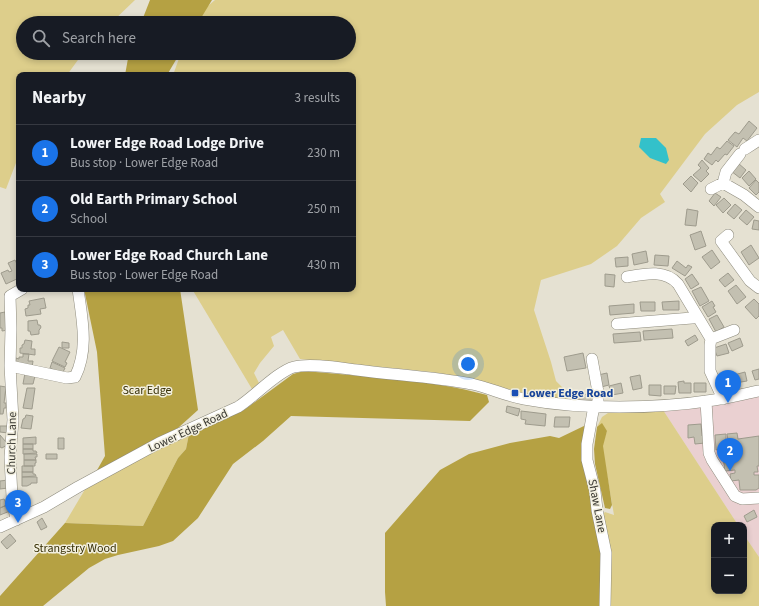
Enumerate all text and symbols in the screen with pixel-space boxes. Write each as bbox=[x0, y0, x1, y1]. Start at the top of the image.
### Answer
search box bbox=[16, 16, 356, 60]
icon: search bbox=[30, 27, 52, 49]
text: Search here bbox=[62, 28, 136, 49]
text: Nearby bbox=[32, 86, 86, 110]
text: 3 results bbox=[295, 89, 340, 107]
text: Lower Edge Road Lodge Drive bbox=[70, 133, 264, 154]
text: 1 bbox=[42, 144, 48, 162]
text: 230 m bbox=[307, 144, 340, 162]
text: Bus stop · Lower Edge Road bbox=[70, 154, 218, 172]
text: Old Earth Primary School bbox=[70, 189, 237, 210]
text: 2 bbox=[42, 200, 48, 218]
text: 250 m bbox=[307, 200, 340, 218]
text: School bbox=[70, 210, 107, 228]
text: Lower Edge Road Church Lane bbox=[70, 245, 268, 266]
text: 3 bbox=[42, 256, 48, 274]
text: 430 m bbox=[307, 256, 340, 274]
text: Bus stop · Lower Edge Road bbox=[70, 266, 218, 284]
your location bbox=[458, 354, 478, 374]
pin: 1 bbox=[715, 370, 741, 403]
park label: Scar Edge bbox=[122, 382, 172, 399]
place label: Lower Edge Road bbox=[523, 385, 613, 402]
marker: Lower Edge Road bbox=[510, 388, 520, 398]
street label: Lower Edge Road bbox=[145, 405, 231, 457]
street label: Church Lane bbox=[3, 411, 21, 475]
pin: 2 bbox=[717, 438, 743, 471]
street label: Shaw Lane bbox=[583, 478, 611, 534]
pin: 3 bbox=[5, 490, 31, 523]
map controls bbox=[711, 522, 747, 594]
button: + bbox=[711, 522, 747, 558]
park label: Strangstry Wood bbox=[33, 540, 117, 557]
button: − bbox=[711, 558, 747, 594]

